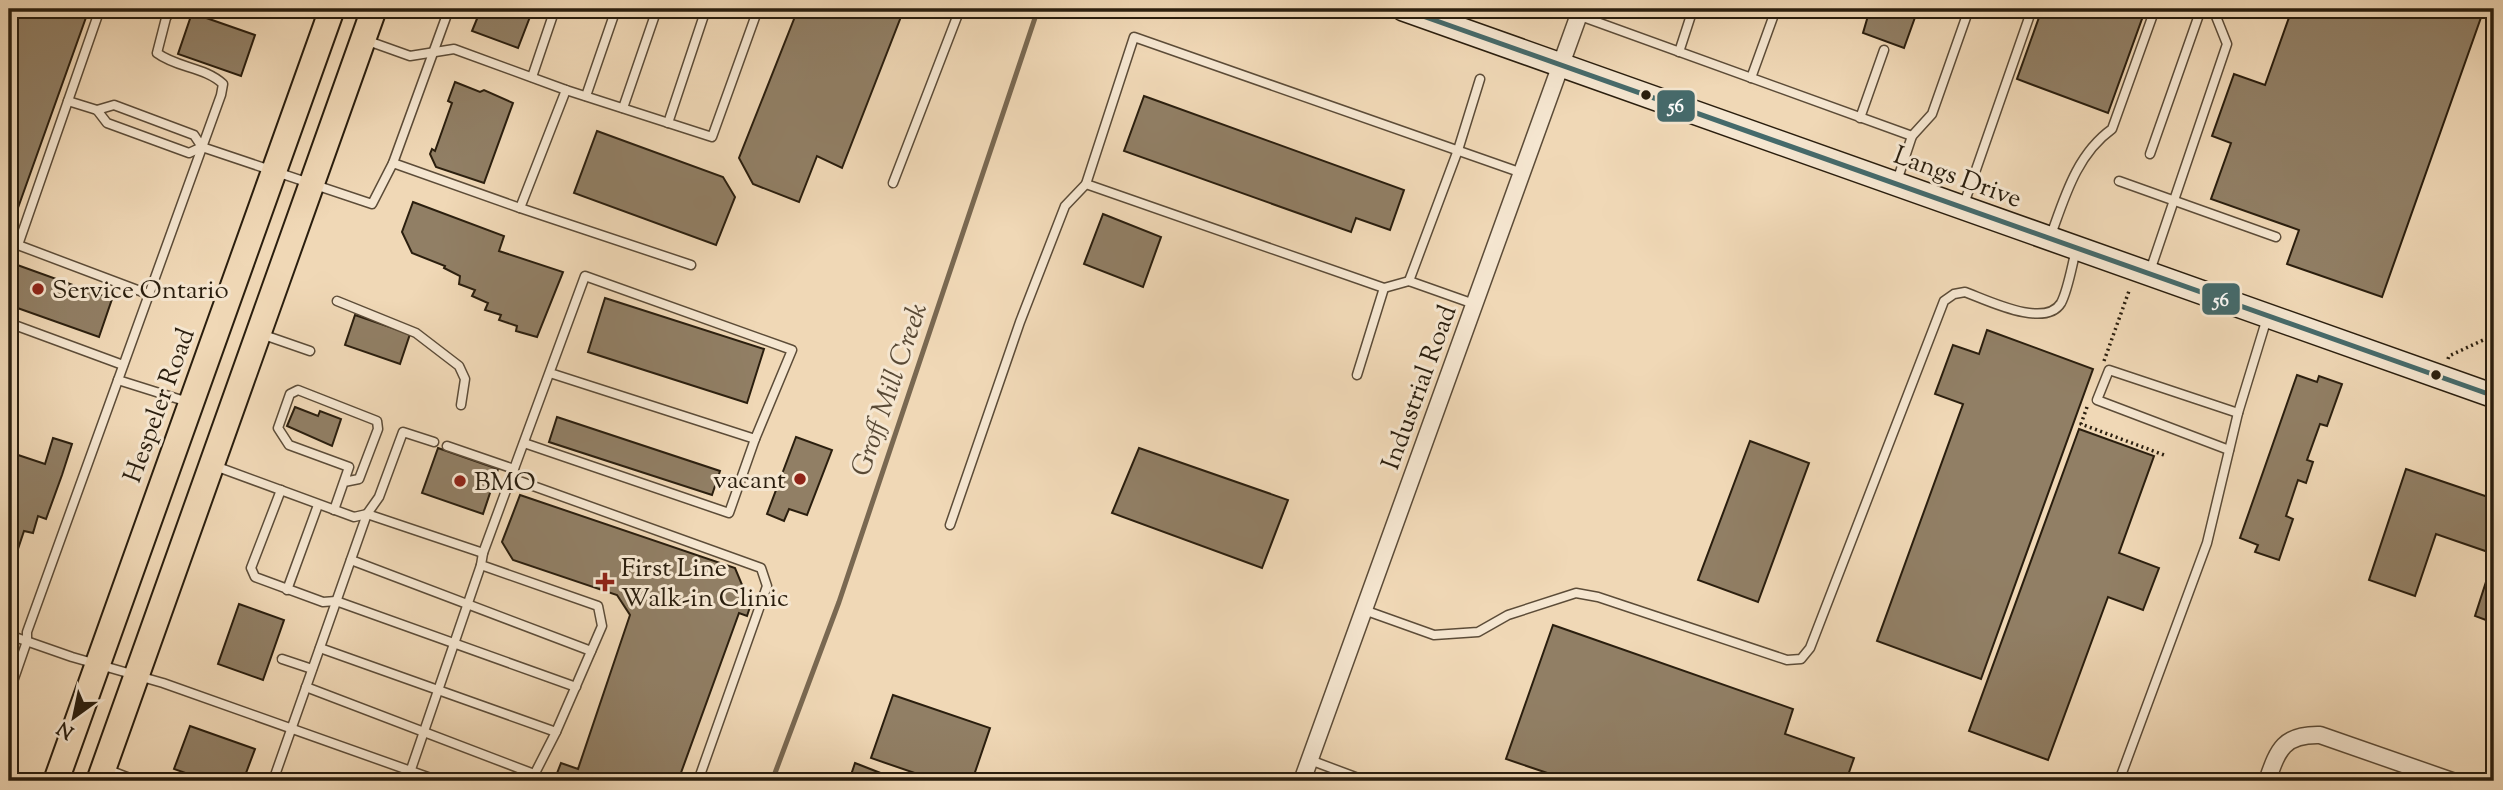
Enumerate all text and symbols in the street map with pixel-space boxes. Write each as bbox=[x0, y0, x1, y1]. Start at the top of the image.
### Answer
unlabelled marker bbox=[1639, 88, 1653, 102]
line badge: 56 bbox=[1656, 89, 1696, 123]
text: 56 bbox=[1666, 94, 1684, 121]
street label: Langs Drive bbox=[1888, 138, 2026, 219]
place label: Service Ontario bbox=[52, 273, 229, 310]
marker: Service Ontario bbox=[30, 281, 46, 297]
line badge: 56 bbox=[2201, 282, 2241, 316]
text: 56 bbox=[2211, 288, 2229, 315]
water label: Groff Mill Creek bbox=[842, 298, 939, 482]
street label: Industrial Road bbox=[1373, 300, 1467, 475]
street label: Hespeler Road bbox=[115, 323, 206, 488]
unlabelled marker bbox=[2429, 368, 2443, 382]
place label: vacant bbox=[713, 463, 786, 500]
place label: BMO bbox=[474, 465, 536, 502]
marker: vacant bbox=[792, 471, 808, 487]
marker: BMO bbox=[452, 473, 468, 489]
place label: First Line Walk-in Clinic bbox=[621, 551, 789, 618]
marker: First Line Walk-in Clinic bbox=[595, 572, 615, 592]
north arrow bbox=[38, 682, 108, 752]
text: N bbox=[52, 714, 80, 745]

